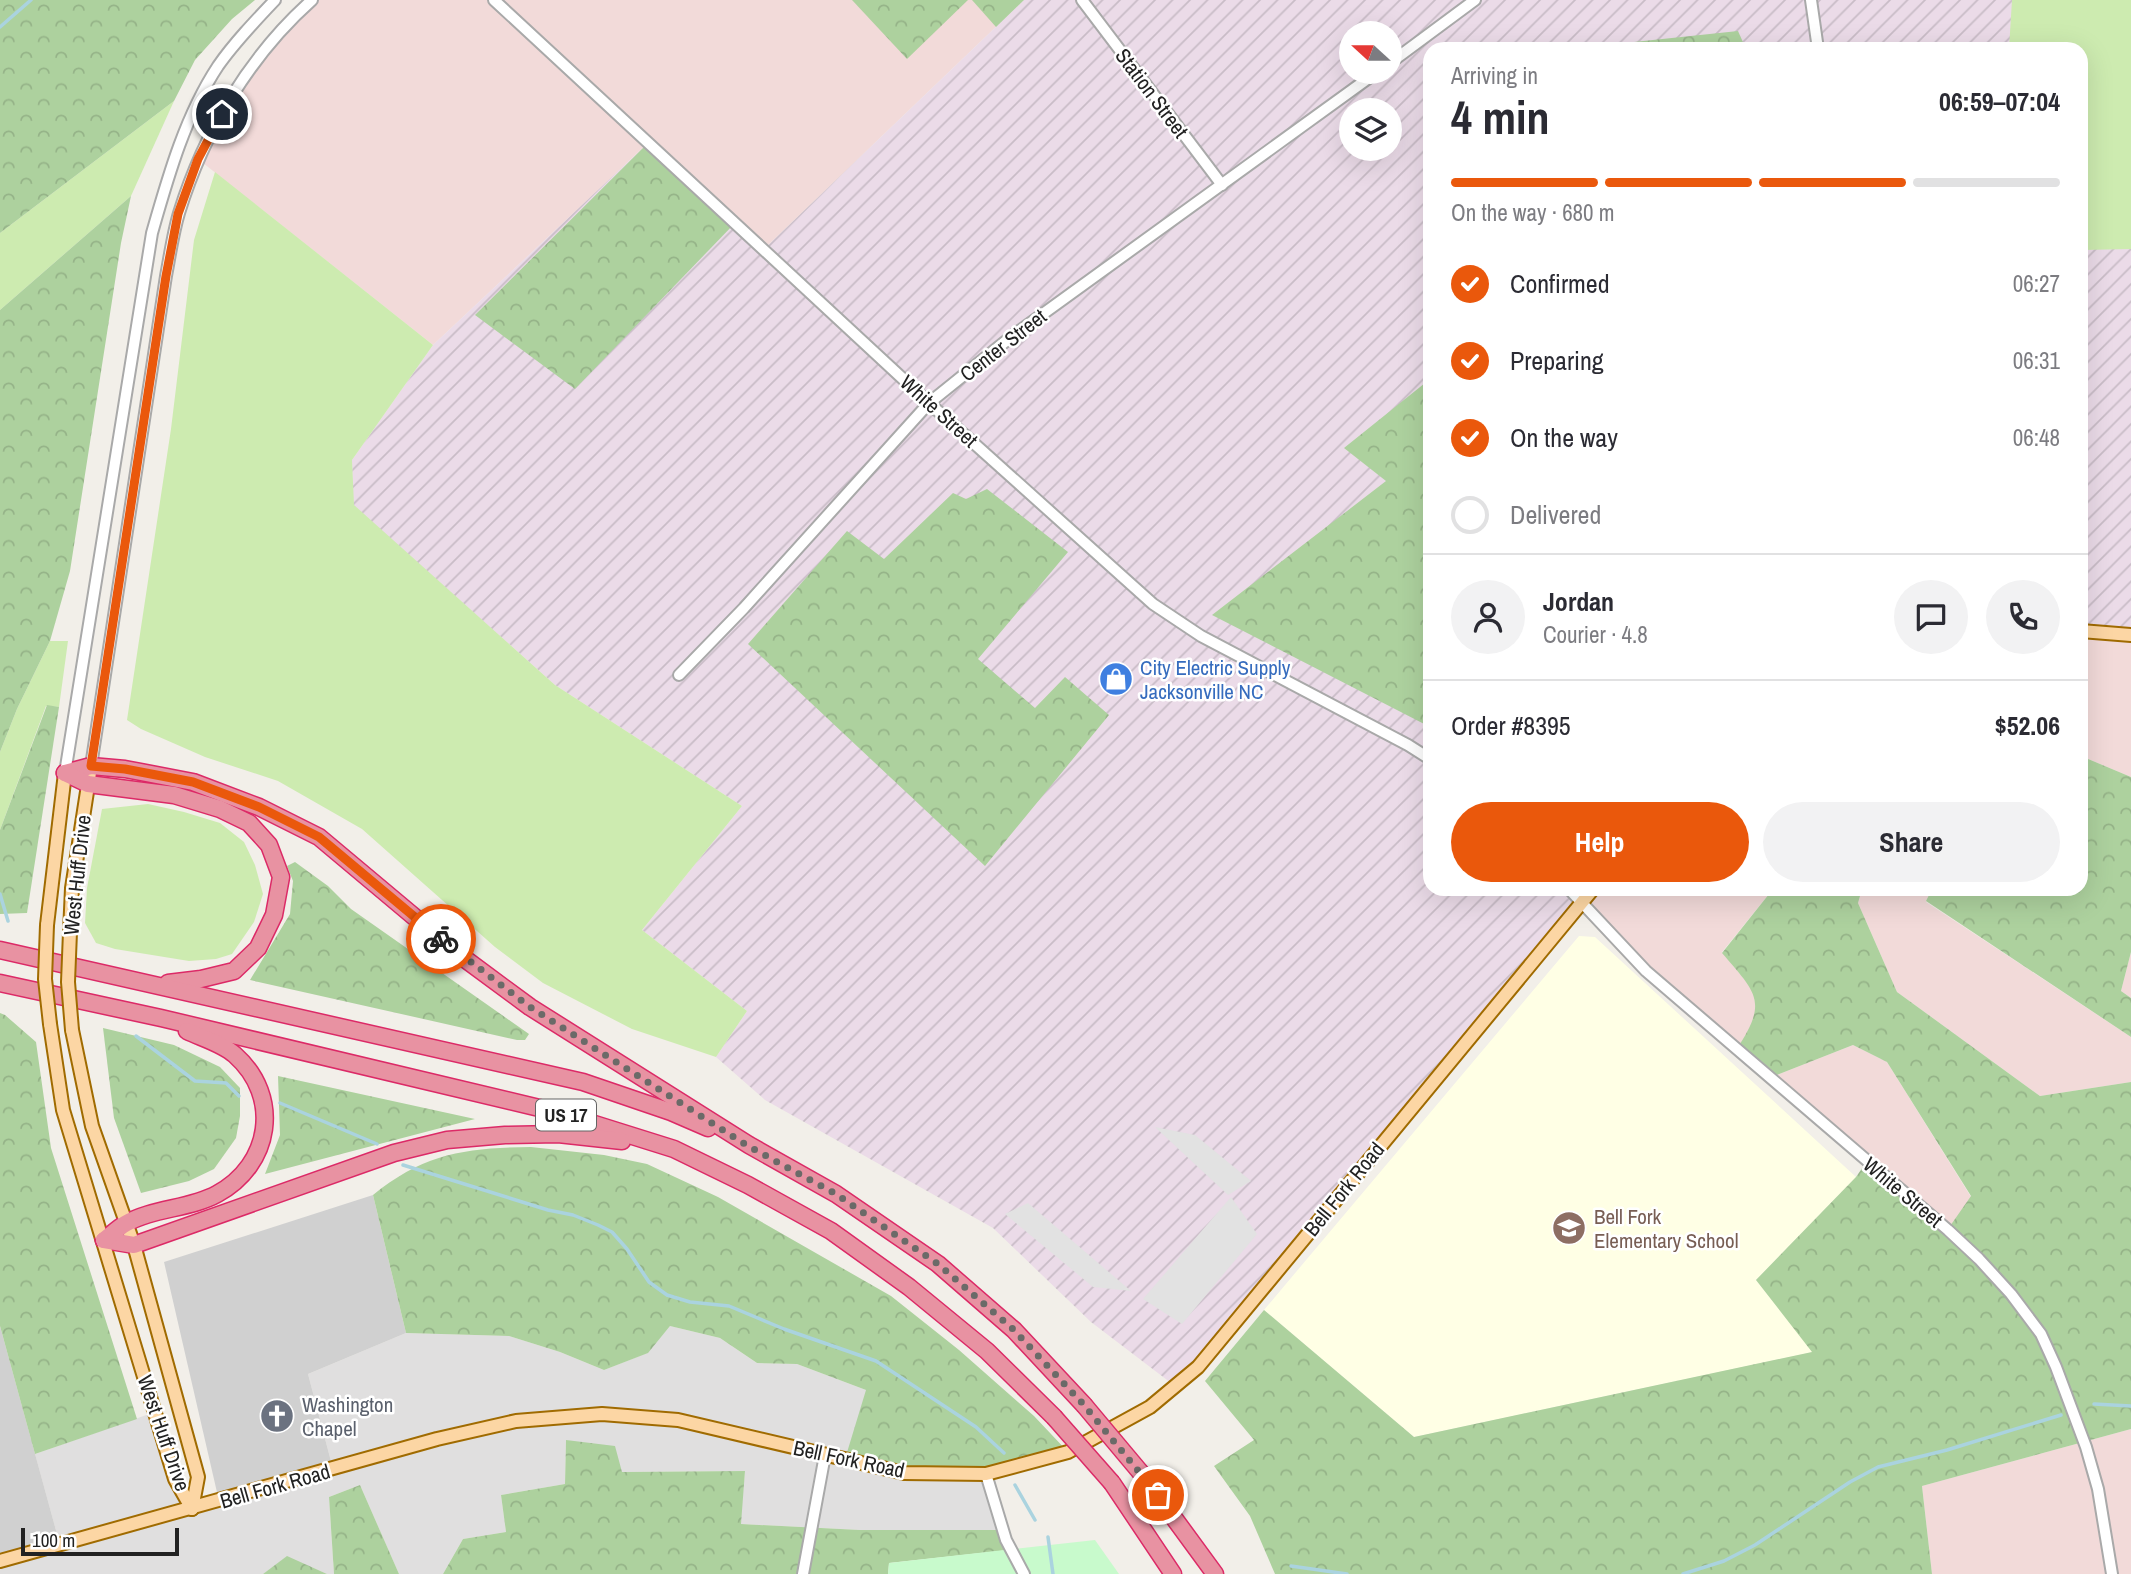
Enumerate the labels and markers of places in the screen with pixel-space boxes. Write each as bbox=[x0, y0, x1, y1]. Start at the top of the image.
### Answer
pin bbox=[192, 84, 252, 144]
place label: City Electric Supply Jacksonville NC bbox=[1140, 653, 1291, 706]
shop icon: City Electric Supply Jacksonville NC bbox=[1097, 660, 1135, 698]
place label: Bell Fork Elementary School bbox=[1594, 1202, 1739, 1255]
school or university icon: Bell Fork Elementary School bbox=[1550, 1209, 1588, 1247]
place label: Washington Chapel bbox=[302, 1390, 393, 1443]
church icon: Washington Chapel bbox=[258, 1397, 296, 1435]
pin bbox=[1128, 1465, 1188, 1525]

